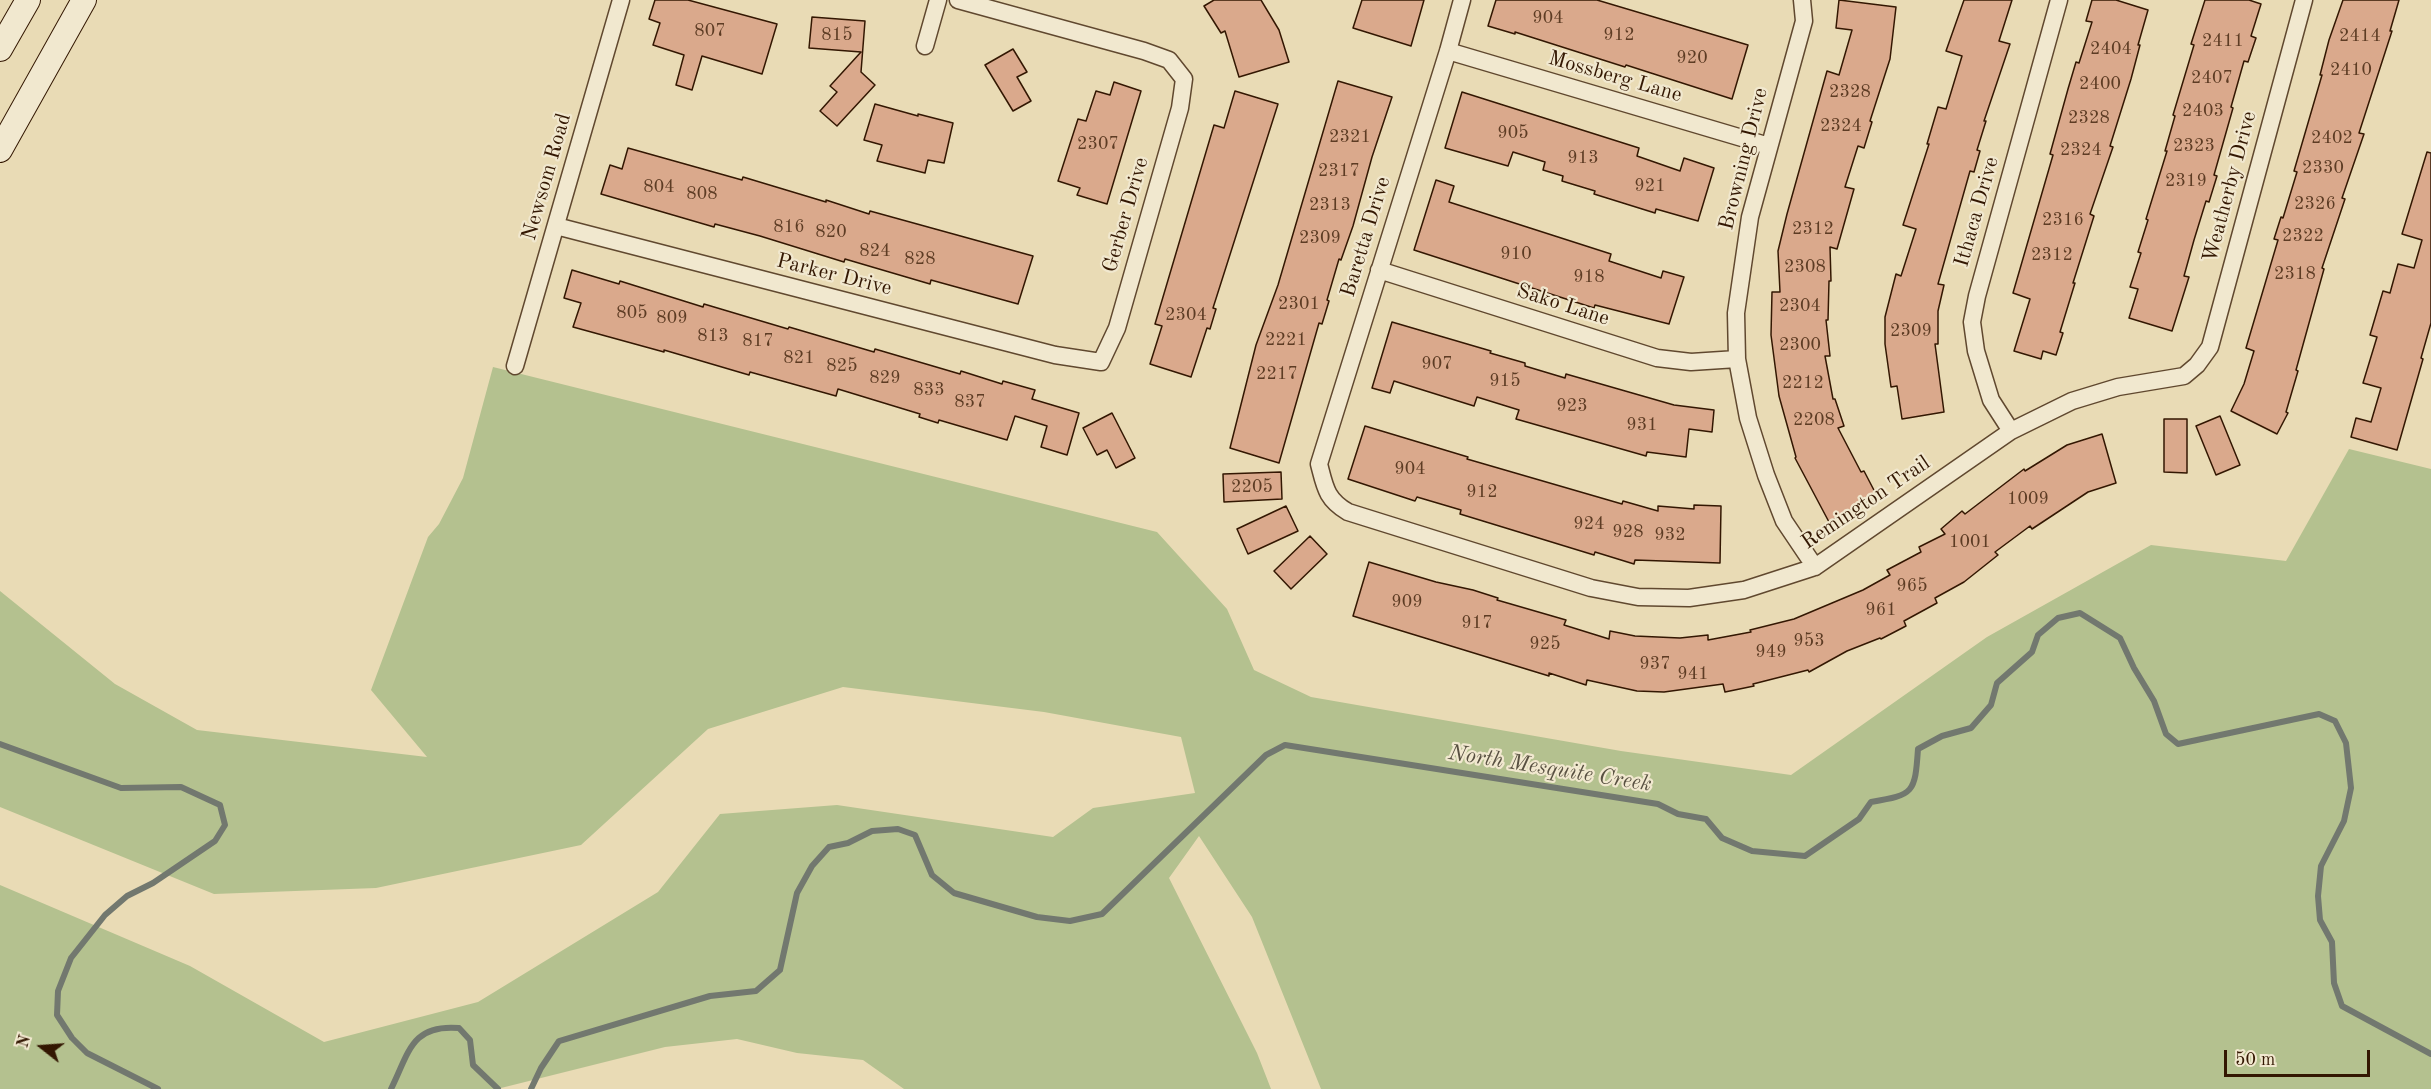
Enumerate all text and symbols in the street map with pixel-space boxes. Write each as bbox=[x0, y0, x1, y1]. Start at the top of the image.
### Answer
house number: 904 bbox=[1532, 7, 1564, 29]
house number: 807 bbox=[694, 20, 726, 42]
house number: 815 bbox=[821, 24, 853, 46]
house number: 912 bbox=[1603, 24, 1635, 46]
house number: 2414 bbox=[2339, 25, 2381, 47]
house number: 2411 bbox=[2202, 30, 2244, 52]
house number: 2404 bbox=[2090, 38, 2132, 60]
street label: Mossberg Lane bbox=[1545, 46, 1685, 108]
house number: 920 bbox=[1676, 47, 1708, 69]
house number: 2410 bbox=[2330, 59, 2372, 81]
house number: 2407 bbox=[2191, 67, 2233, 89]
house number: 2400 bbox=[2079, 73, 2121, 95]
house number: 2328 bbox=[1829, 81, 1871, 103]
street label: Browning Drive bbox=[1714, 85, 1774, 233]
house number: 2403 bbox=[2182, 100, 2224, 122]
house number: 2328 bbox=[2068, 107, 2110, 129]
street label: Weatherby Drive bbox=[2198, 109, 2262, 265]
street label: Newsom Road bbox=[517, 111, 577, 243]
house number: 2324 bbox=[1820, 115, 1862, 137]
house number: 905 bbox=[1497, 122, 1529, 144]
house number: 2321 bbox=[1329, 126, 1371, 148]
house number: 2402 bbox=[2311, 127, 2353, 149]
house number: 2307 bbox=[1077, 133, 1119, 155]
house number: 2323 bbox=[2173, 135, 2215, 157]
house number: 2324 bbox=[2060, 139, 2102, 161]
house number: 913 bbox=[1567, 147, 1599, 169]
street label: Gerber Drive bbox=[1098, 154, 1154, 276]
street label: Ithaca Drive bbox=[1949, 154, 2005, 270]
house number: 2330 bbox=[2302, 157, 2344, 179]
house number: 2317 bbox=[1318, 160, 1360, 182]
house number: 2319 bbox=[2165, 170, 2207, 192]
street label: Baretta Drive bbox=[1336, 174, 1396, 300]
house number: 921 bbox=[1634, 175, 1666, 197]
house number: 804 bbox=[643, 176, 675, 198]
house number: 808 bbox=[686, 183, 718, 205]
house number: 2326 bbox=[2294, 193, 2336, 215]
house number: 2313 bbox=[1309, 194, 1351, 216]
house number: 2316 bbox=[2042, 209, 2084, 231]
house number: 816 bbox=[773, 216, 805, 238]
house number: 2312 bbox=[1792, 218, 1834, 240]
house number: 820 bbox=[815, 221, 847, 243]
house number: 2322 bbox=[2282, 225, 2324, 247]
house number: 2309 bbox=[1299, 227, 1341, 249]
house number: 824 bbox=[859, 240, 891, 262]
house number: 910 bbox=[1500, 243, 1532, 265]
house number: 2312 bbox=[2031, 244, 2073, 266]
house number: 828 bbox=[904, 248, 936, 270]
street label: Parker Drive bbox=[774, 249, 894, 301]
house number: 2308 bbox=[1784, 256, 1826, 278]
house number: 2318 bbox=[2274, 263, 2316, 285]
house number: 918 bbox=[1573, 266, 1605, 288]
street label: Sako Lane bbox=[1513, 278, 1613, 332]
house number: 2301 bbox=[1278, 293, 1320, 315]
house number: 2304 bbox=[1779, 295, 1821, 317]
house number: 805 bbox=[616, 302, 648, 324]
house number: 2304 bbox=[1165, 304, 1207, 326]
house number: 809 bbox=[656, 307, 688, 329]
house number: 2309 bbox=[1890, 320, 1932, 342]
house number: 813 bbox=[697, 325, 729, 347]
house number: 2221 bbox=[1265, 329, 1307, 351]
house number: 817 bbox=[742, 330, 774, 352]
house number: 2300 bbox=[1779, 334, 1821, 356]
house number: 821 bbox=[783, 347, 815, 369]
house number: 907 bbox=[1421, 353, 1453, 375]
house number: 825 bbox=[826, 355, 858, 377]
house number: 2217 bbox=[1256, 363, 1298, 385]
house number: 829 bbox=[869, 367, 901, 389]
house number: 915 bbox=[1489, 370, 1521, 392]
house number: 2212 bbox=[1782, 372, 1824, 394]
house number: 833 bbox=[913, 379, 945, 401]
house number: 837 bbox=[954, 391, 986, 413]
house number: 923 bbox=[1556, 395, 1588, 417]
house number: 2208 bbox=[1793, 409, 1835, 431]
house number: 931 bbox=[1626, 414, 1658, 436]
street label: Remington Trail bbox=[1797, 451, 1935, 555]
house number: 904 bbox=[1394, 458, 1426, 480]
house number: 2205 bbox=[1231, 476, 1273, 498]
house number: 912 bbox=[1466, 481, 1498, 503]
house number: 1009 bbox=[2007, 488, 2049, 510]
house number: 924 bbox=[1573, 513, 1605, 535]
house number: 928 bbox=[1612, 521, 1644, 543]
house number: 932 bbox=[1654, 524, 1686, 546]
house number: 1001 bbox=[1949, 531, 1991, 553]
house number: 965 bbox=[1896, 575, 1928, 597]
house number: 909 bbox=[1391, 591, 1423, 613]
house number: 961 bbox=[1865, 599, 1897, 621]
house number: 917 bbox=[1461, 612, 1493, 634]
house number: 953 bbox=[1793, 630, 1825, 652]
house number: 925 bbox=[1529, 633, 1561, 655]
house number: 949 bbox=[1755, 641, 1787, 663]
house number: 937 bbox=[1639, 653, 1671, 675]
house number: 941 bbox=[1677, 663, 1709, 685]
water label: North Mesquite Creek bbox=[1447, 740, 1653, 798]
north arrow bbox=[12, 1017, 72, 1077]
text: N bbox=[15, 1034, 34, 1050]
scale bar bbox=[2227, 1038, 2372, 1076]
text: 50 m bbox=[2235, 1051, 2275, 1069]

